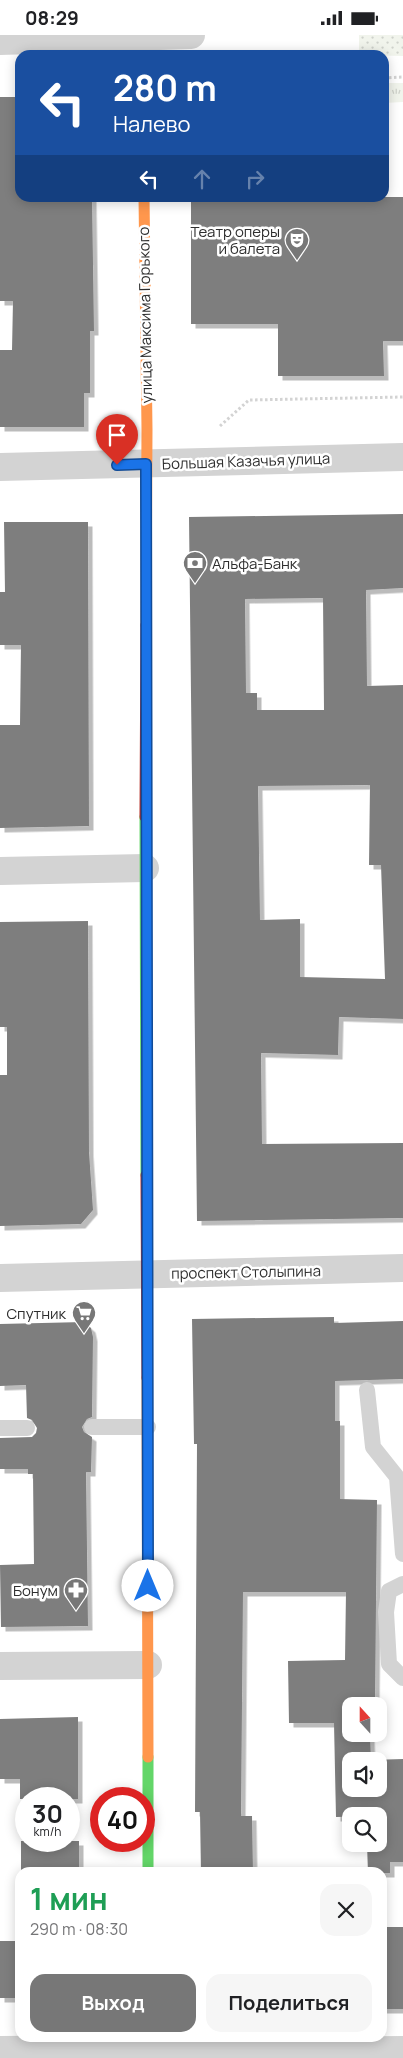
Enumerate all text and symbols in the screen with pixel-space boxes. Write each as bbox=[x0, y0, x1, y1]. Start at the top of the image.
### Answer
text: 08:29 bbox=[25, 5, 79, 31]
text: 280 m bbox=[113, 64, 217, 112]
icon: left bbox=[30, 70, 95, 135]
text: Налево bbox=[113, 109, 191, 139]
icon: left bbox=[135, 165, 163, 193]
icon: ahead bbox=[188, 165, 216, 193]
icon: right bbox=[241, 165, 269, 193]
place label: Театр оперы и балета bbox=[191, 221, 280, 259]
street label: улица Максима Горького bbox=[133, 226, 157, 403]
theatre icon: Театр оперы и балета bbox=[284, 227, 310, 261]
pin bbox=[96, 414, 138, 465]
icon: arrive bbox=[103, 421, 131, 449]
street label: Большая Казачья улица bbox=[162, 448, 330, 474]
bank icon: Альфа-Банк bbox=[182, 550, 208, 584]
place label: Альфа-Банк bbox=[212, 553, 298, 574]
street label: проспект Столыпина bbox=[171, 1260, 321, 1284]
supermarket icon: Спутник bbox=[71, 1300, 97, 1334]
place label: Спутник bbox=[6, 1303, 67, 1324]
position arrow bbox=[121, 1559, 173, 1611]
pharmacy icon: Бонум bbox=[63, 1577, 89, 1611]
place label: Бонум bbox=[13, 1580, 58, 1601]
north arrow bbox=[342, 1697, 388, 1743]
map controls bbox=[342, 1697, 387, 1852]
button: sound bbox=[342, 1752, 387, 1797]
speed limit sign: 40 bbox=[90, 1787, 155, 1852]
text: 30 bbox=[32, 1796, 63, 1831]
button: search bbox=[342, 1807, 387, 1852]
text: km/h bbox=[34, 1823, 61, 1840]
text: 1 мин bbox=[30, 1878, 108, 1919]
button: close bbox=[320, 1884, 372, 1936]
text: 290 m · 08:30 bbox=[30, 1918, 128, 1940]
button: Выход bbox=[30, 1974, 196, 2032]
button: Поделиться bbox=[206, 1974, 372, 2032]

